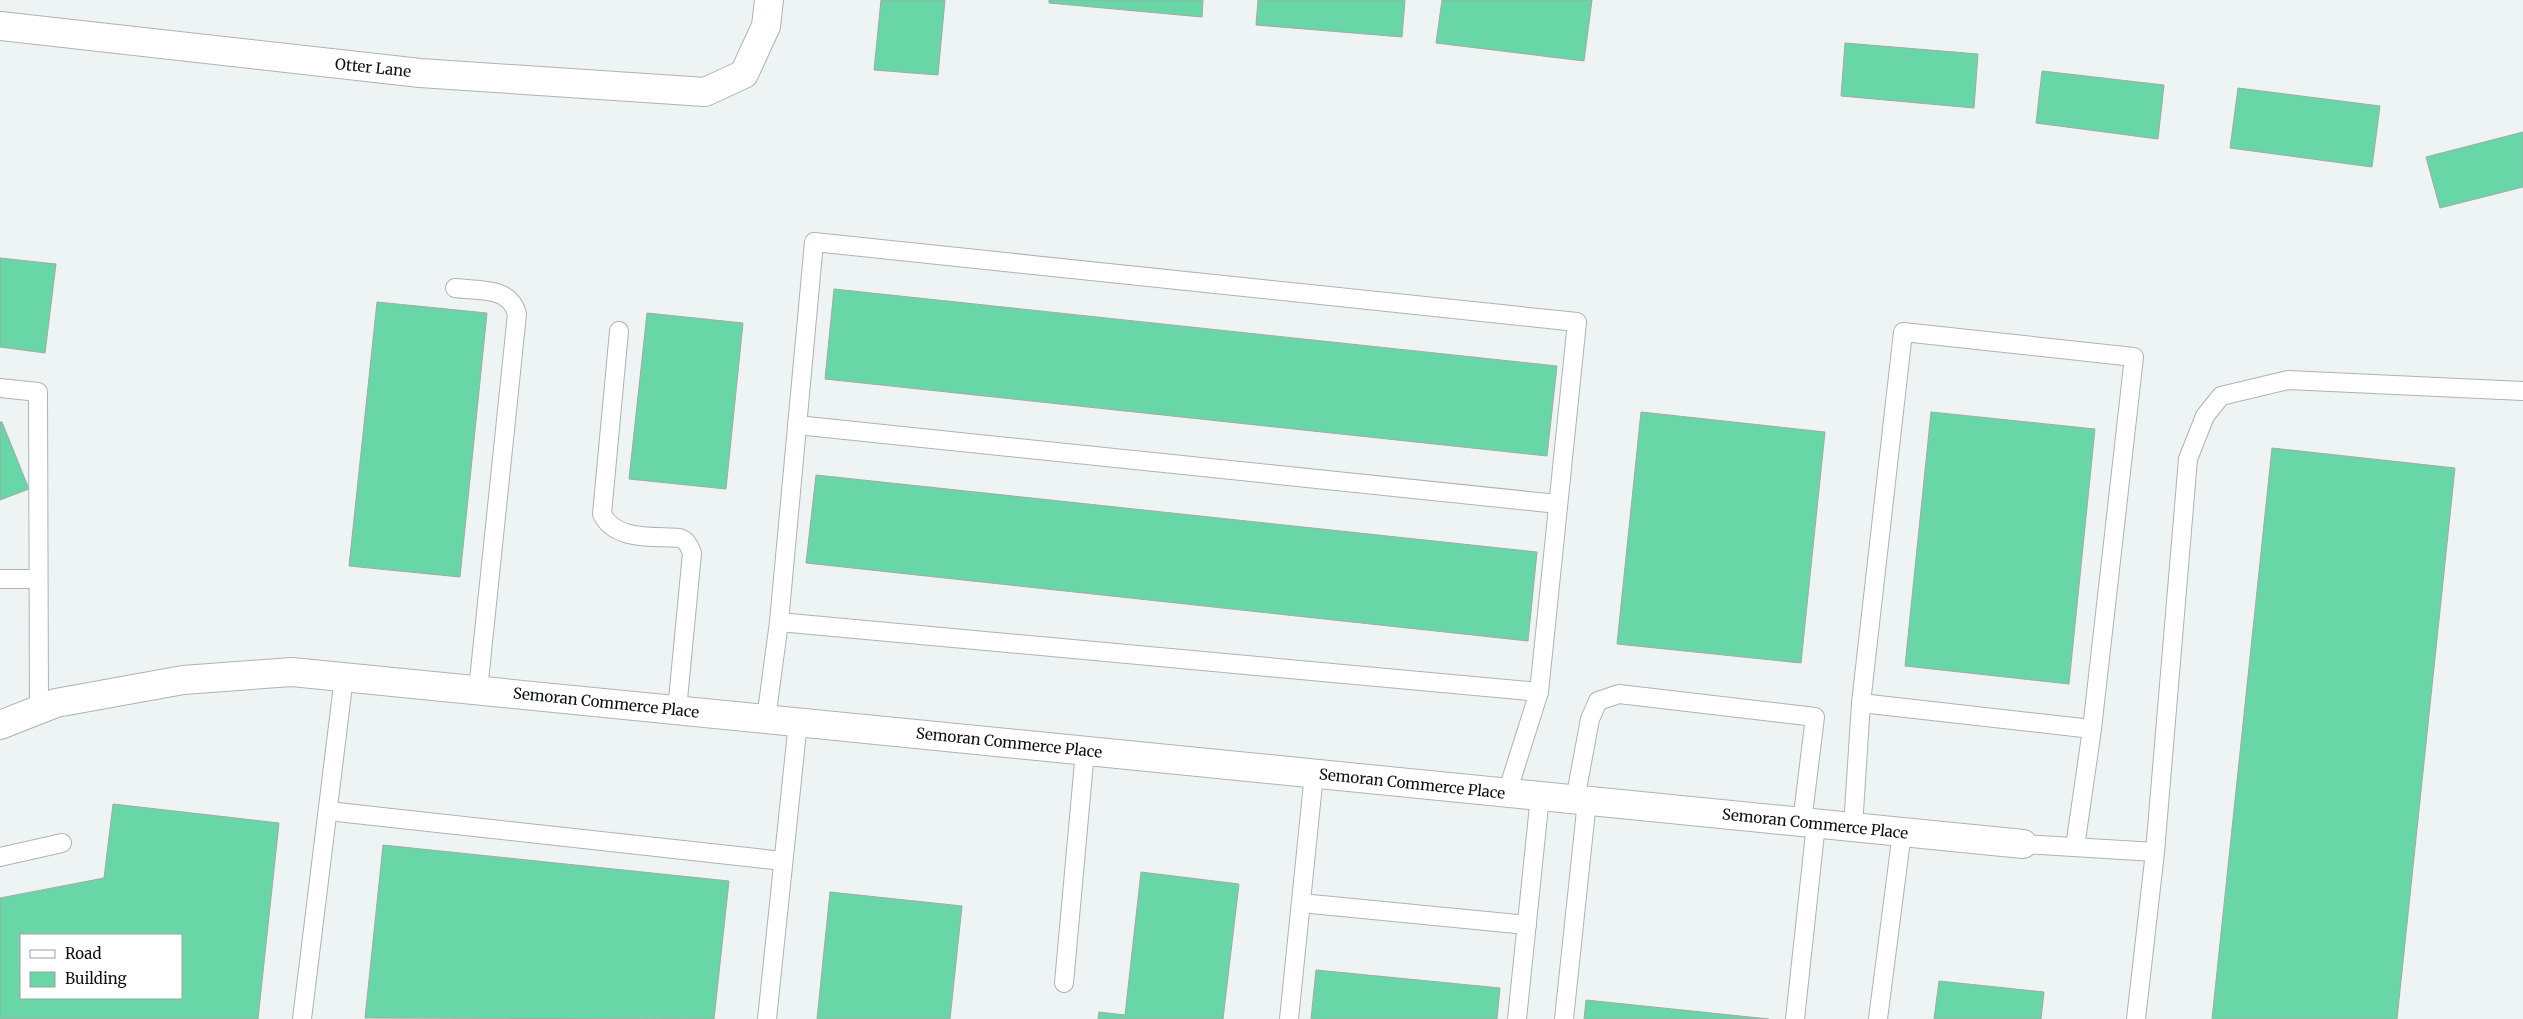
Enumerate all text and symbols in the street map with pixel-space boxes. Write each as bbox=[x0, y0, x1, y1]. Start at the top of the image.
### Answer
street label: Otter Lane bbox=[334, 54, 412, 81]
street label: Semoran Commerce Place bbox=[512, 683, 700, 722]
street label: Semoran Commerce Place bbox=[915, 723, 1103, 762]
street label: Semoran Commerce Place bbox=[1318, 764, 1506, 803]
street label: Semoran Commerce Place bbox=[1721, 804, 1909, 843]
legend bbox=[20, 934, 182, 999]
text: Road bbox=[65, 944, 101, 963]
text: Building bbox=[65, 969, 127, 988]

